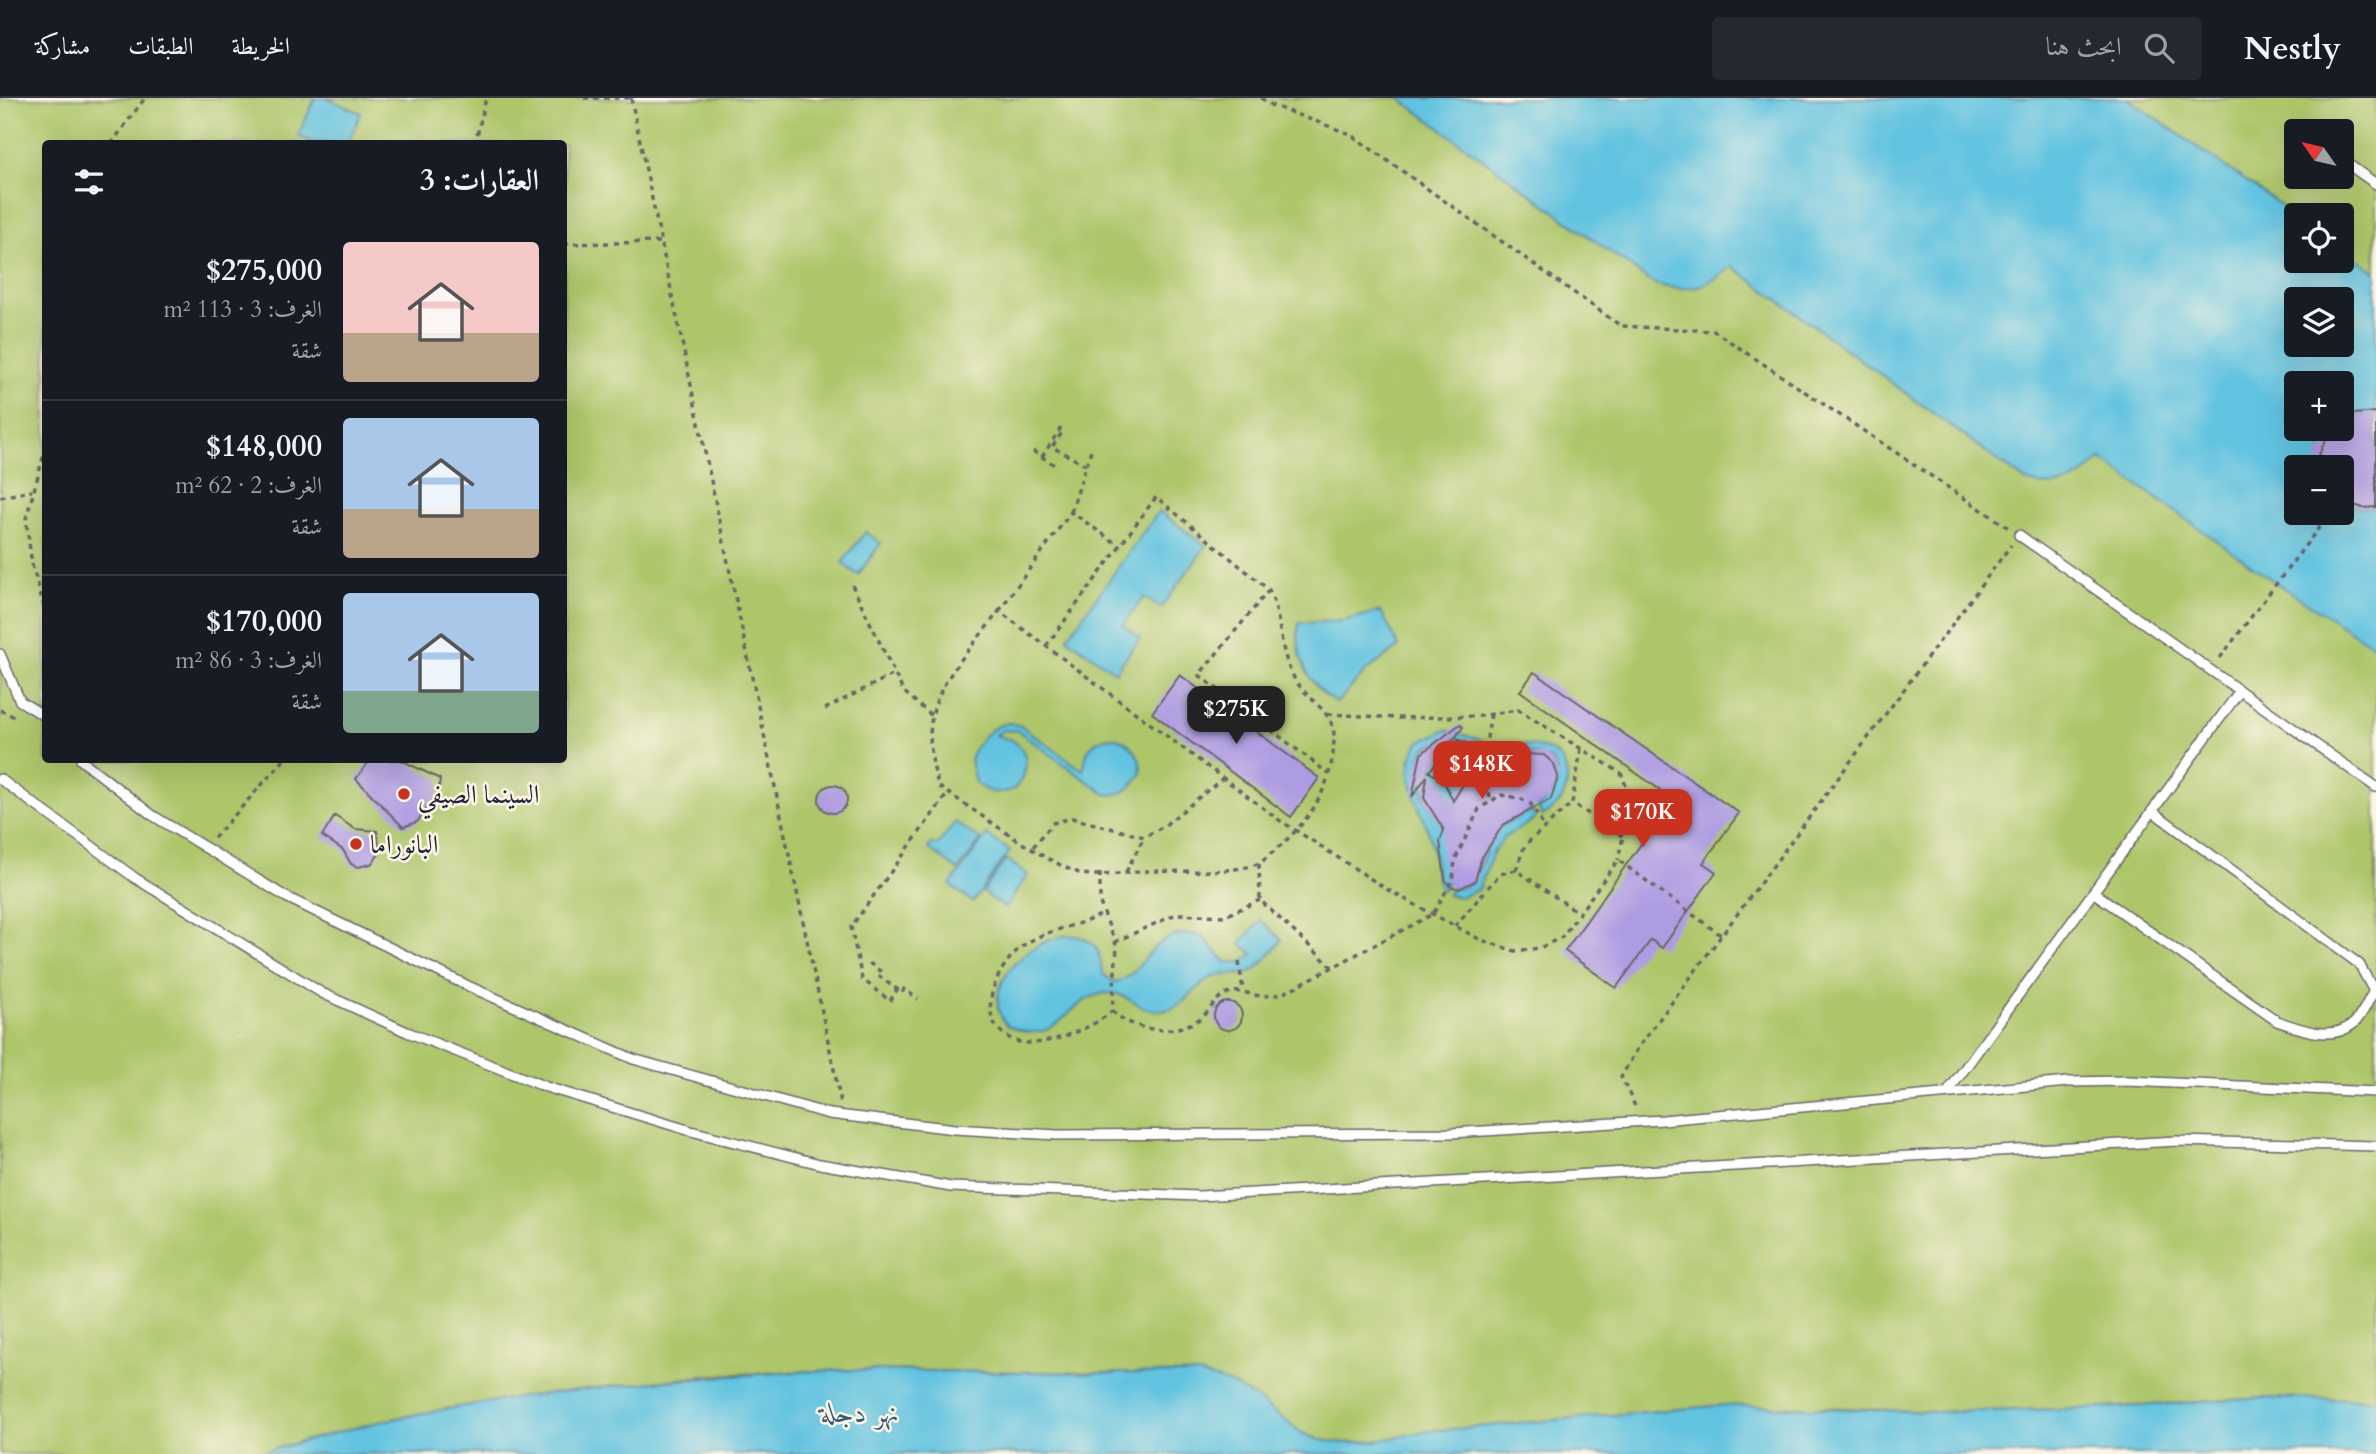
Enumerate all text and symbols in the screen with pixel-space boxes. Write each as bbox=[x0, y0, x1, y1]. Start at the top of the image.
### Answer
search box bbox=[1712, 17, 2202, 80]
text: Nestly bbox=[2244, 26, 2341, 71]
text: ابحث هنا bbox=[2045, 29, 2122, 64]
icon: search bbox=[2140, 29, 2178, 67]
text: مشاركة bbox=[35, 30, 90, 63]
text: الطبقات bbox=[128, 30, 194, 63]
text: الخريطة bbox=[232, 30, 290, 63]
north arrow bbox=[2284, 119, 2354, 189]
map controls bbox=[2284, 119, 2354, 525]
text: العقارات: 3 bbox=[420, 160, 539, 201]
icon: filters bbox=[70, 163, 108, 201]
button: locate bbox=[2284, 203, 2354, 273]
text: $275,000 bbox=[206, 250, 322, 291]
icon: home bbox=[399, 270, 483, 354]
button: layers bbox=[2284, 287, 2354, 357]
text: الغرف: 3 · 113 m² bbox=[163, 294, 322, 325]
text: شقة bbox=[292, 335, 322, 366]
button: + bbox=[2284, 371, 2354, 441]
text: $148,000 bbox=[206, 426, 322, 467]
icon: home bbox=[399, 446, 483, 530]
button: − bbox=[2284, 455, 2354, 525]
text: الغرف: 2 · 62 m² bbox=[175, 470, 322, 501]
text: شقة bbox=[292, 511, 322, 542]
text: $170,000 bbox=[206, 601, 322, 642]
icon: home bbox=[399, 621, 483, 705]
text: الغرف: 3 · 86 m² bbox=[175, 645, 322, 676]
text: شقة bbox=[292, 686, 322, 717]
pin: $275K bbox=[1187, 686, 1285, 746]
text: $275K bbox=[1203, 693, 1269, 724]
pin: $148K bbox=[1433, 742, 1531, 801]
text: $148K bbox=[1449, 748, 1515, 779]
place label: السينما الصيفي bbox=[418, 777, 539, 820]
marker: السينما الصيفي bbox=[396, 786, 412, 802]
pin: $170K bbox=[1594, 790, 1692, 849]
text: $170K bbox=[1610, 796, 1676, 827]
place label: البانوراما bbox=[370, 827, 438, 862]
marker: البانوراما bbox=[348, 836, 364, 852]
water label: نهر دجلة bbox=[817, 1394, 899, 1432]

